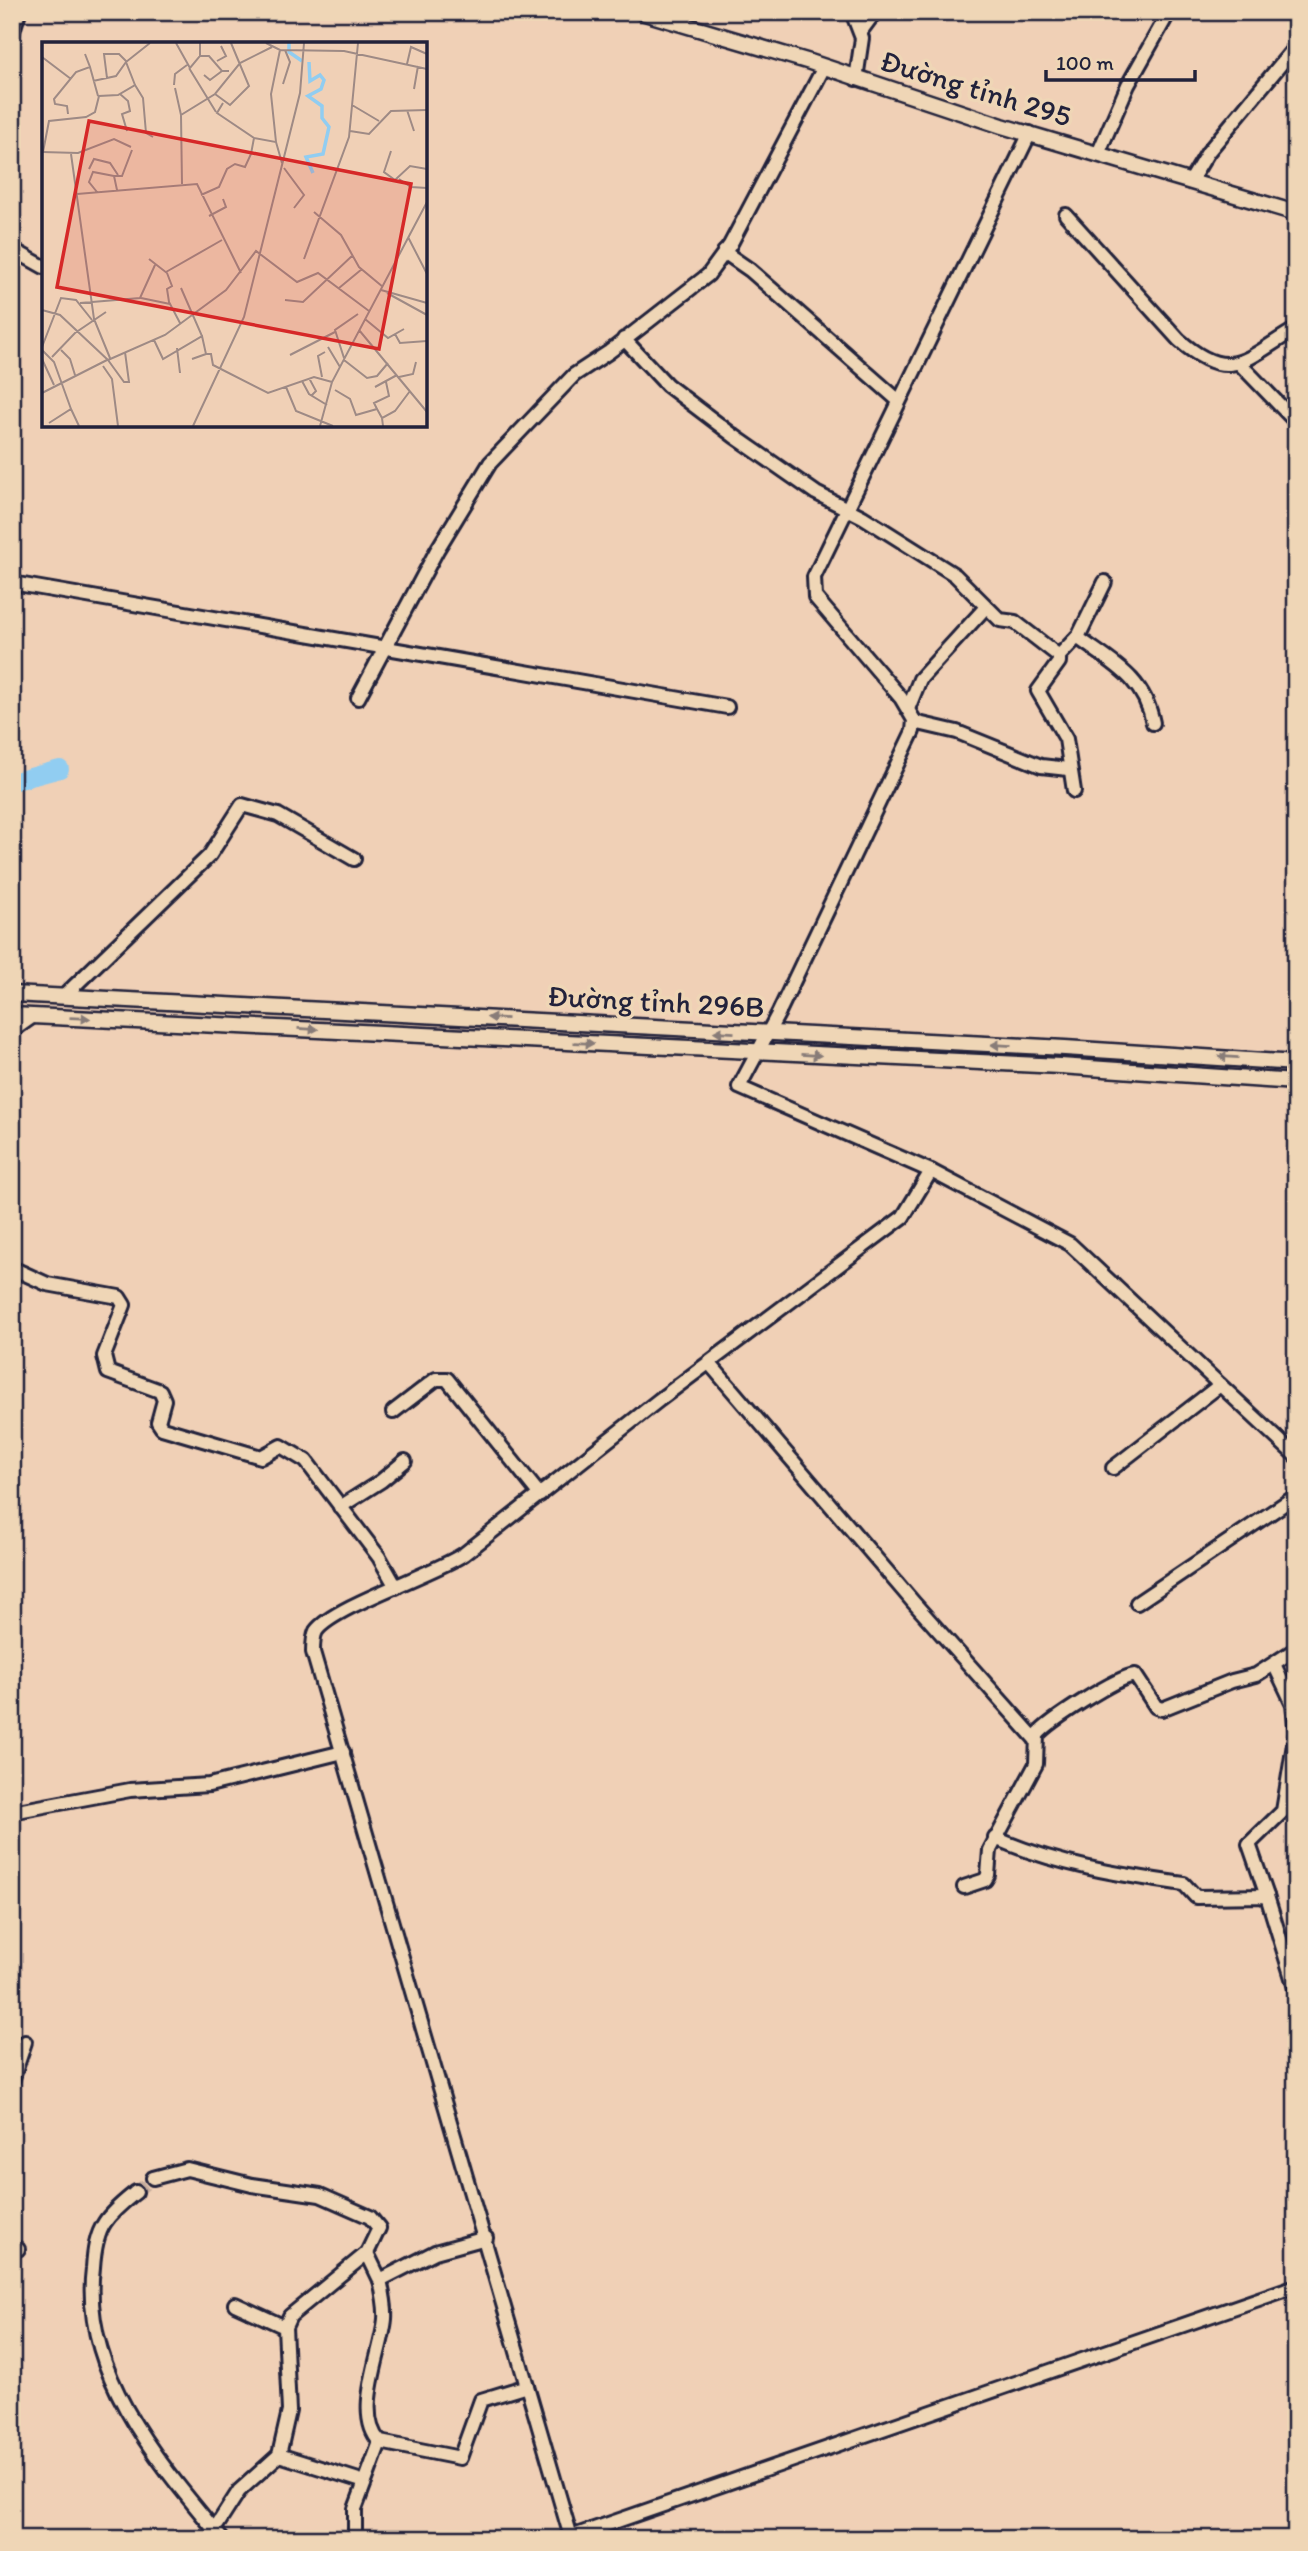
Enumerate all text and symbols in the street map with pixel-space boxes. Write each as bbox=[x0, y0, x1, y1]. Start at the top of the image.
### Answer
scale bar bbox=[1046, 38, 1194, 82]
street label: Đường tỉnh 295 bbox=[876, 41, 1076, 135]
inset map bbox=[42, 42, 427, 427]
text: 100 m bbox=[1056, 50, 1114, 75]
street label: Đường tỉnh 296B bbox=[547, 977, 765, 1025]
one-way arrow bbox=[70, 1013, 92, 1024]
one-way arrow bbox=[486, 1013, 508, 1024]
one-way arrow bbox=[297, 1023, 319, 1034]
one-way arrow bbox=[713, 1026, 735, 1037]
one-way arrow bbox=[573, 1037, 595, 1048]
one-way arrow bbox=[989, 1039, 1011, 1050]
one-way arrow bbox=[800, 1050, 822, 1061]
one-way arrow bbox=[1217, 1052, 1239, 1063]

